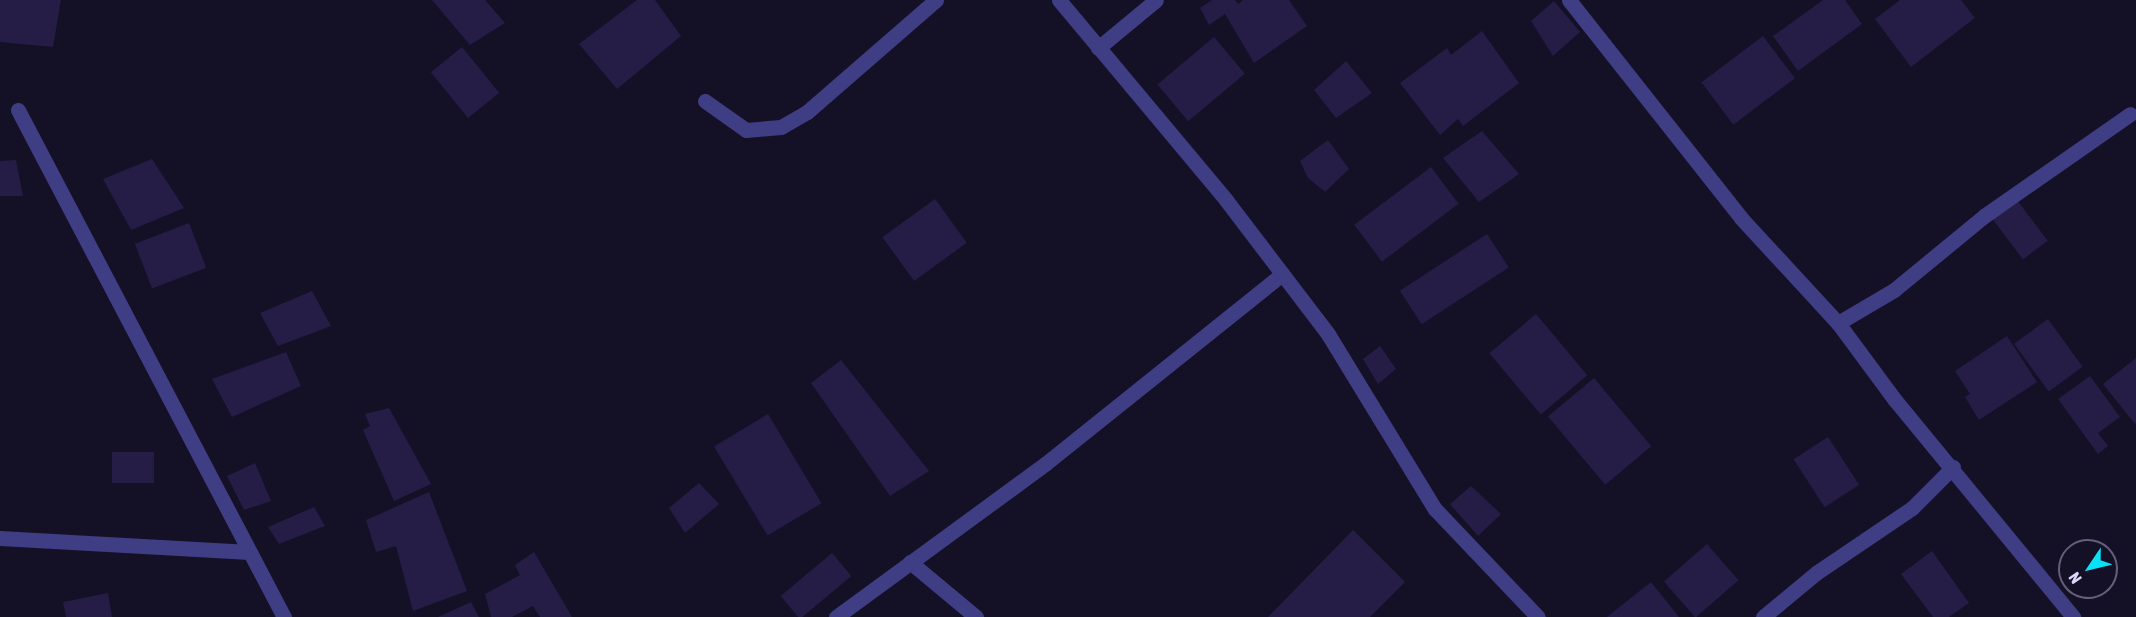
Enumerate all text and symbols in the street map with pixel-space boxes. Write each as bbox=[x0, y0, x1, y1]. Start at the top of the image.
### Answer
north arrow bbox=[2058, 539, 2118, 599]
text: N bbox=[2065, 569, 2085, 587]

